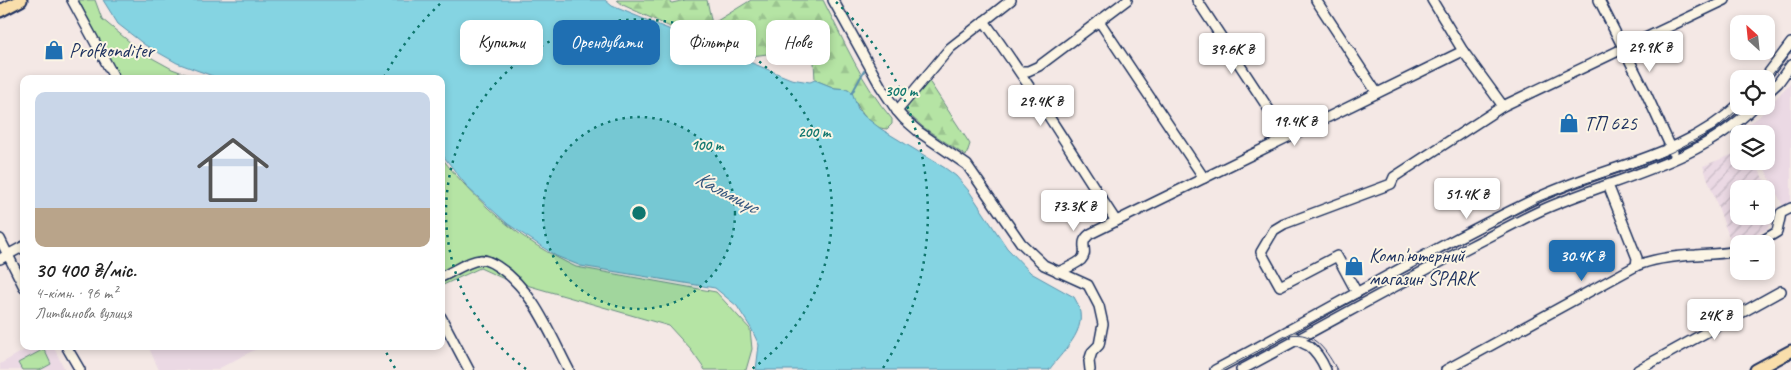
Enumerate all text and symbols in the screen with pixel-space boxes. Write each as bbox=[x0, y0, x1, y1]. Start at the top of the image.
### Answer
north arrow bbox=[1730, 15, 1775, 60]
map controls bbox=[1730, 15, 1775, 280]
chip: Купити bbox=[460, 20, 543, 65]
chip: Орендувати bbox=[553, 20, 660, 65]
chip: Фільтри bbox=[670, 20, 756, 65]
chip: Нове bbox=[766, 20, 830, 65]
pin: 29.9K ₴ bbox=[1604, 30, 1696, 73]
pin: 39.6K ₴ bbox=[1186, 32, 1278, 75]
text: 29.9K ₴ bbox=[1628, 37, 1672, 57]
place label: Profkonditer bbox=[69, 38, 155, 63]
shop icon: Profkonditer bbox=[43, 39, 65, 61]
text: 39.6K ₴ bbox=[1210, 39, 1254, 59]
button: locate bbox=[1730, 70, 1775, 115]
text: 300 m bbox=[885, 82, 919, 101]
pin: 29.4K ₴ bbox=[995, 84, 1087, 127]
text: 29.4K ₴ bbox=[1019, 91, 1063, 111]
pin: 19.4K ₴ bbox=[1249, 104, 1341, 147]
text: 19.4K ₴ bbox=[1273, 111, 1317, 131]
place label: ТП 625 bbox=[1584, 111, 1638, 136]
shop icon: ТП 625 bbox=[1558, 112, 1580, 134]
text: 200 m bbox=[798, 123, 832, 142]
icon: home bbox=[188, 125, 278, 215]
button: layers bbox=[1730, 125, 1775, 170]
text: 100 m bbox=[691, 136, 725, 155]
water label: Кальмиус bbox=[691, 165, 765, 220]
pin: 51.4K ₴ bbox=[1421, 178, 1513, 220]
button: + bbox=[1730, 180, 1775, 225]
text: 51.4K ₴ bbox=[1445, 184, 1489, 204]
pin: 73.3K ₴ bbox=[1028, 190, 1120, 232]
text: 73.3K ₴ bbox=[1052, 196, 1096, 216]
centre of rings bbox=[630, 204, 648, 222]
button: − bbox=[1730, 235, 1775, 280]
pin: 30.4K ₴ bbox=[1536, 240, 1628, 282]
place label: Комп'ютерний магазин SPARK bbox=[1369, 243, 1480, 291]
text: 30.4K ₴ bbox=[1560, 246, 1604, 266]
shop icon: Комп'ютерний магазин SPARK bbox=[1343, 255, 1365, 277]
text: 30 400 ₴/міс. bbox=[35, 257, 136, 283]
text: 4-кімн. · 96 m² bbox=[35, 283, 117, 303]
pin: 24K ₴ bbox=[1680, 298, 1750, 341]
text: Литвинова вулиця bbox=[35, 303, 132, 323]
text: 24K ₴ bbox=[1698, 305, 1732, 325]

